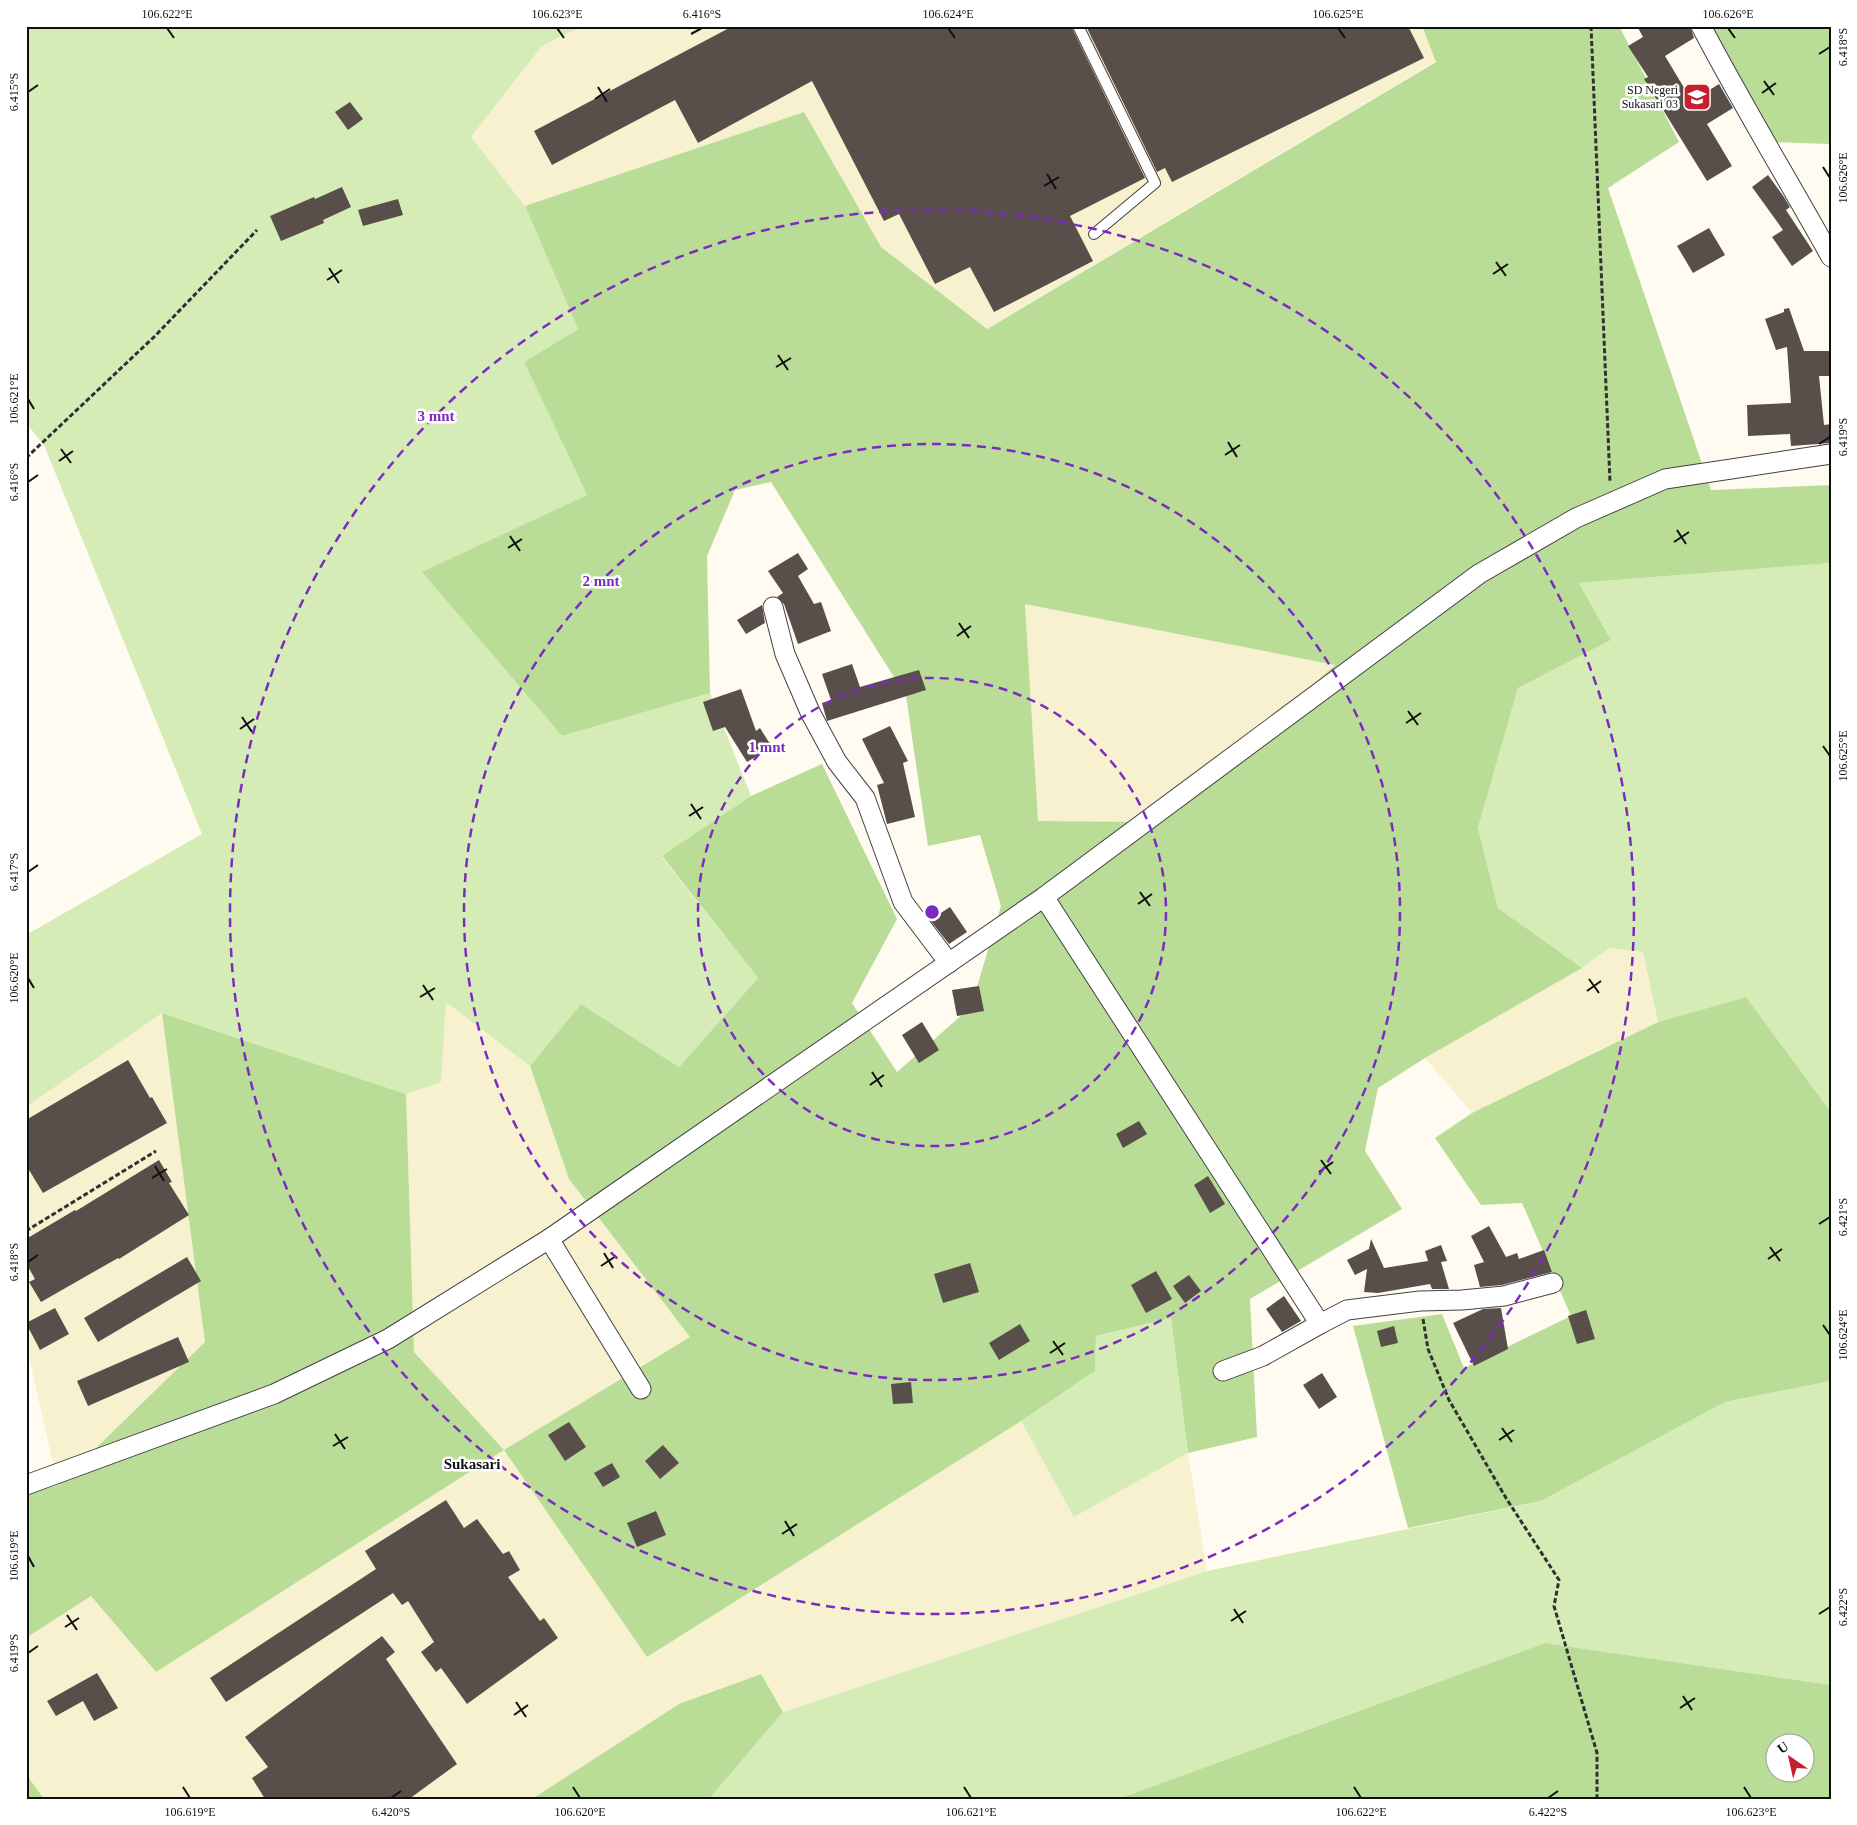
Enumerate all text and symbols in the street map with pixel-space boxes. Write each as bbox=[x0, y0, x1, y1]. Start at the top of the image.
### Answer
text: 106.622°E bbox=[141, 7, 193, 21]
text: 106.623°E bbox=[531, 7, 583, 21]
text: 6.416°S bbox=[683, 7, 721, 21]
text: 106.624°E bbox=[922, 7, 974, 21]
text: 106.625°E bbox=[1312, 7, 1364, 21]
text: 106.626°E bbox=[1702, 7, 1754, 21]
text: 6.418°S bbox=[1836, 28, 1850, 66]
text: 6.415°S bbox=[7, 73, 21, 111]
school or university icon: SD Negeri Sukasari 03 bbox=[1682, 82, 1712, 112]
place label: SD Negeri Sukasari 03 bbox=[1622, 83, 1679, 111]
text: 106.626°E bbox=[1836, 152, 1850, 204]
text: 106.621°E bbox=[7, 373, 21, 425]
text: 3 mnt bbox=[417, 408, 455, 424]
text: 6.419°S bbox=[1836, 418, 1850, 456]
text: 6.416°S bbox=[7, 463, 21, 501]
text: 2 mnt bbox=[582, 573, 620, 589]
text: 106.625°E bbox=[1836, 730, 1850, 782]
text: 1 mnt bbox=[748, 739, 786, 755]
text: 6.417°S bbox=[7, 853, 21, 891]
centre of rings bbox=[923, 903, 941, 921]
text: 106.620°E bbox=[7, 952, 21, 1004]
text: 6.421°S bbox=[1836, 1198, 1850, 1236]
text: 6.418°S bbox=[7, 1243, 21, 1281]
text: 106.624°E bbox=[1836, 1309, 1850, 1361]
district label: Sukasari bbox=[444, 1456, 500, 1472]
text: 106.619°E bbox=[7, 1530, 21, 1582]
text: 6.422°S bbox=[1836, 1588, 1850, 1626]
text: 6.419°S bbox=[7, 1634, 21, 1672]
north arrow bbox=[1764, 1732, 1814, 1782]
text: U bbox=[1775, 1739, 1791, 1757]
text: 106.619°E bbox=[164, 1805, 216, 1819]
text: 6.420°S bbox=[372, 1805, 410, 1819]
text: 106.620°E bbox=[554, 1805, 606, 1819]
text: 106.621°E bbox=[945, 1805, 997, 1819]
text: 106.622°E bbox=[1335, 1805, 1387, 1819]
text: 6.422°S bbox=[1529, 1805, 1567, 1819]
text: 106.623°E bbox=[1725, 1805, 1777, 1819]

